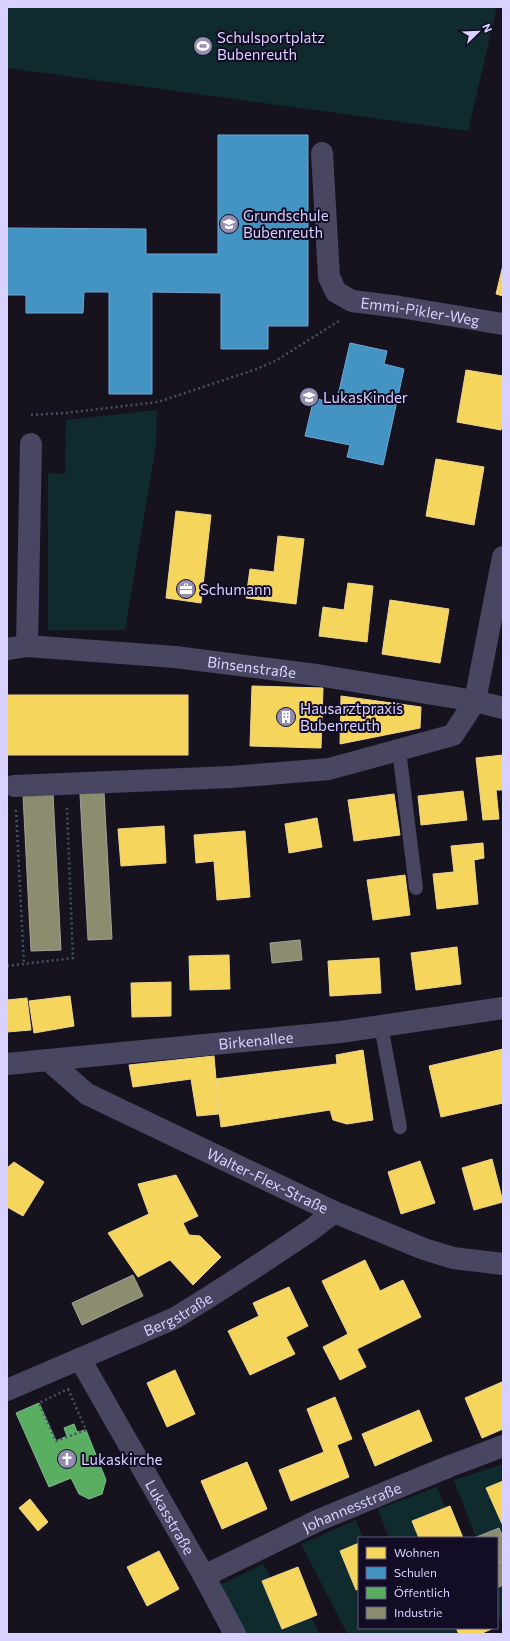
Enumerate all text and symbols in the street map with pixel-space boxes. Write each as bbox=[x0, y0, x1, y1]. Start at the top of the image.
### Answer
north arrow bbox=[458, 12, 498, 52]
text: N bbox=[480, 22, 495, 34]
place label: Schulsportplatz Bubenreuth bbox=[217, 28, 325, 63]
sports icon: Schulsportplatz Bubenreuth bbox=[192, 35, 214, 57]
place label: Grundschule Bubenreuth bbox=[243, 206, 329, 241]
school or university icon: Grundschule Bubenreuth bbox=[218, 213, 240, 235]
street label: Emmi-Pikler-Weg bbox=[360, 293, 481, 329]
school or university icon: LukasKinder bbox=[298, 386, 320, 408]
place label: LukasKinder bbox=[323, 388, 408, 406]
office icon: Schumann bbox=[175, 578, 197, 600]
place label: Schumann bbox=[200, 580, 271, 598]
street label: Binsenstraße bbox=[206, 652, 297, 681]
place label: Hausarztpraxis Bubenreuth bbox=[300, 699, 403, 734]
building icon: Hausarztpraxis Bubenreuth bbox=[275, 706, 297, 728]
street label: Birkenallee bbox=[218, 1028, 294, 1053]
street label: Walter-Flex-Straße bbox=[204, 1144, 331, 1217]
street label: Bergstraße bbox=[141, 1288, 215, 1339]
church icon: Lukaskirche bbox=[56, 1448, 78, 1470]
place label: Lukaskirche bbox=[81, 1450, 162, 1468]
street label: Lukasstraße bbox=[142, 1476, 199, 1558]
street label: Johannesstraße bbox=[299, 1478, 404, 1536]
legend bbox=[358, 1537, 498, 1629]
text: Wohnen bbox=[394, 1545, 440, 1559]
text: Schulen bbox=[394, 1565, 437, 1579]
text: Öffentlich bbox=[394, 1585, 450, 1599]
text: Industrie bbox=[394, 1605, 442, 1619]

